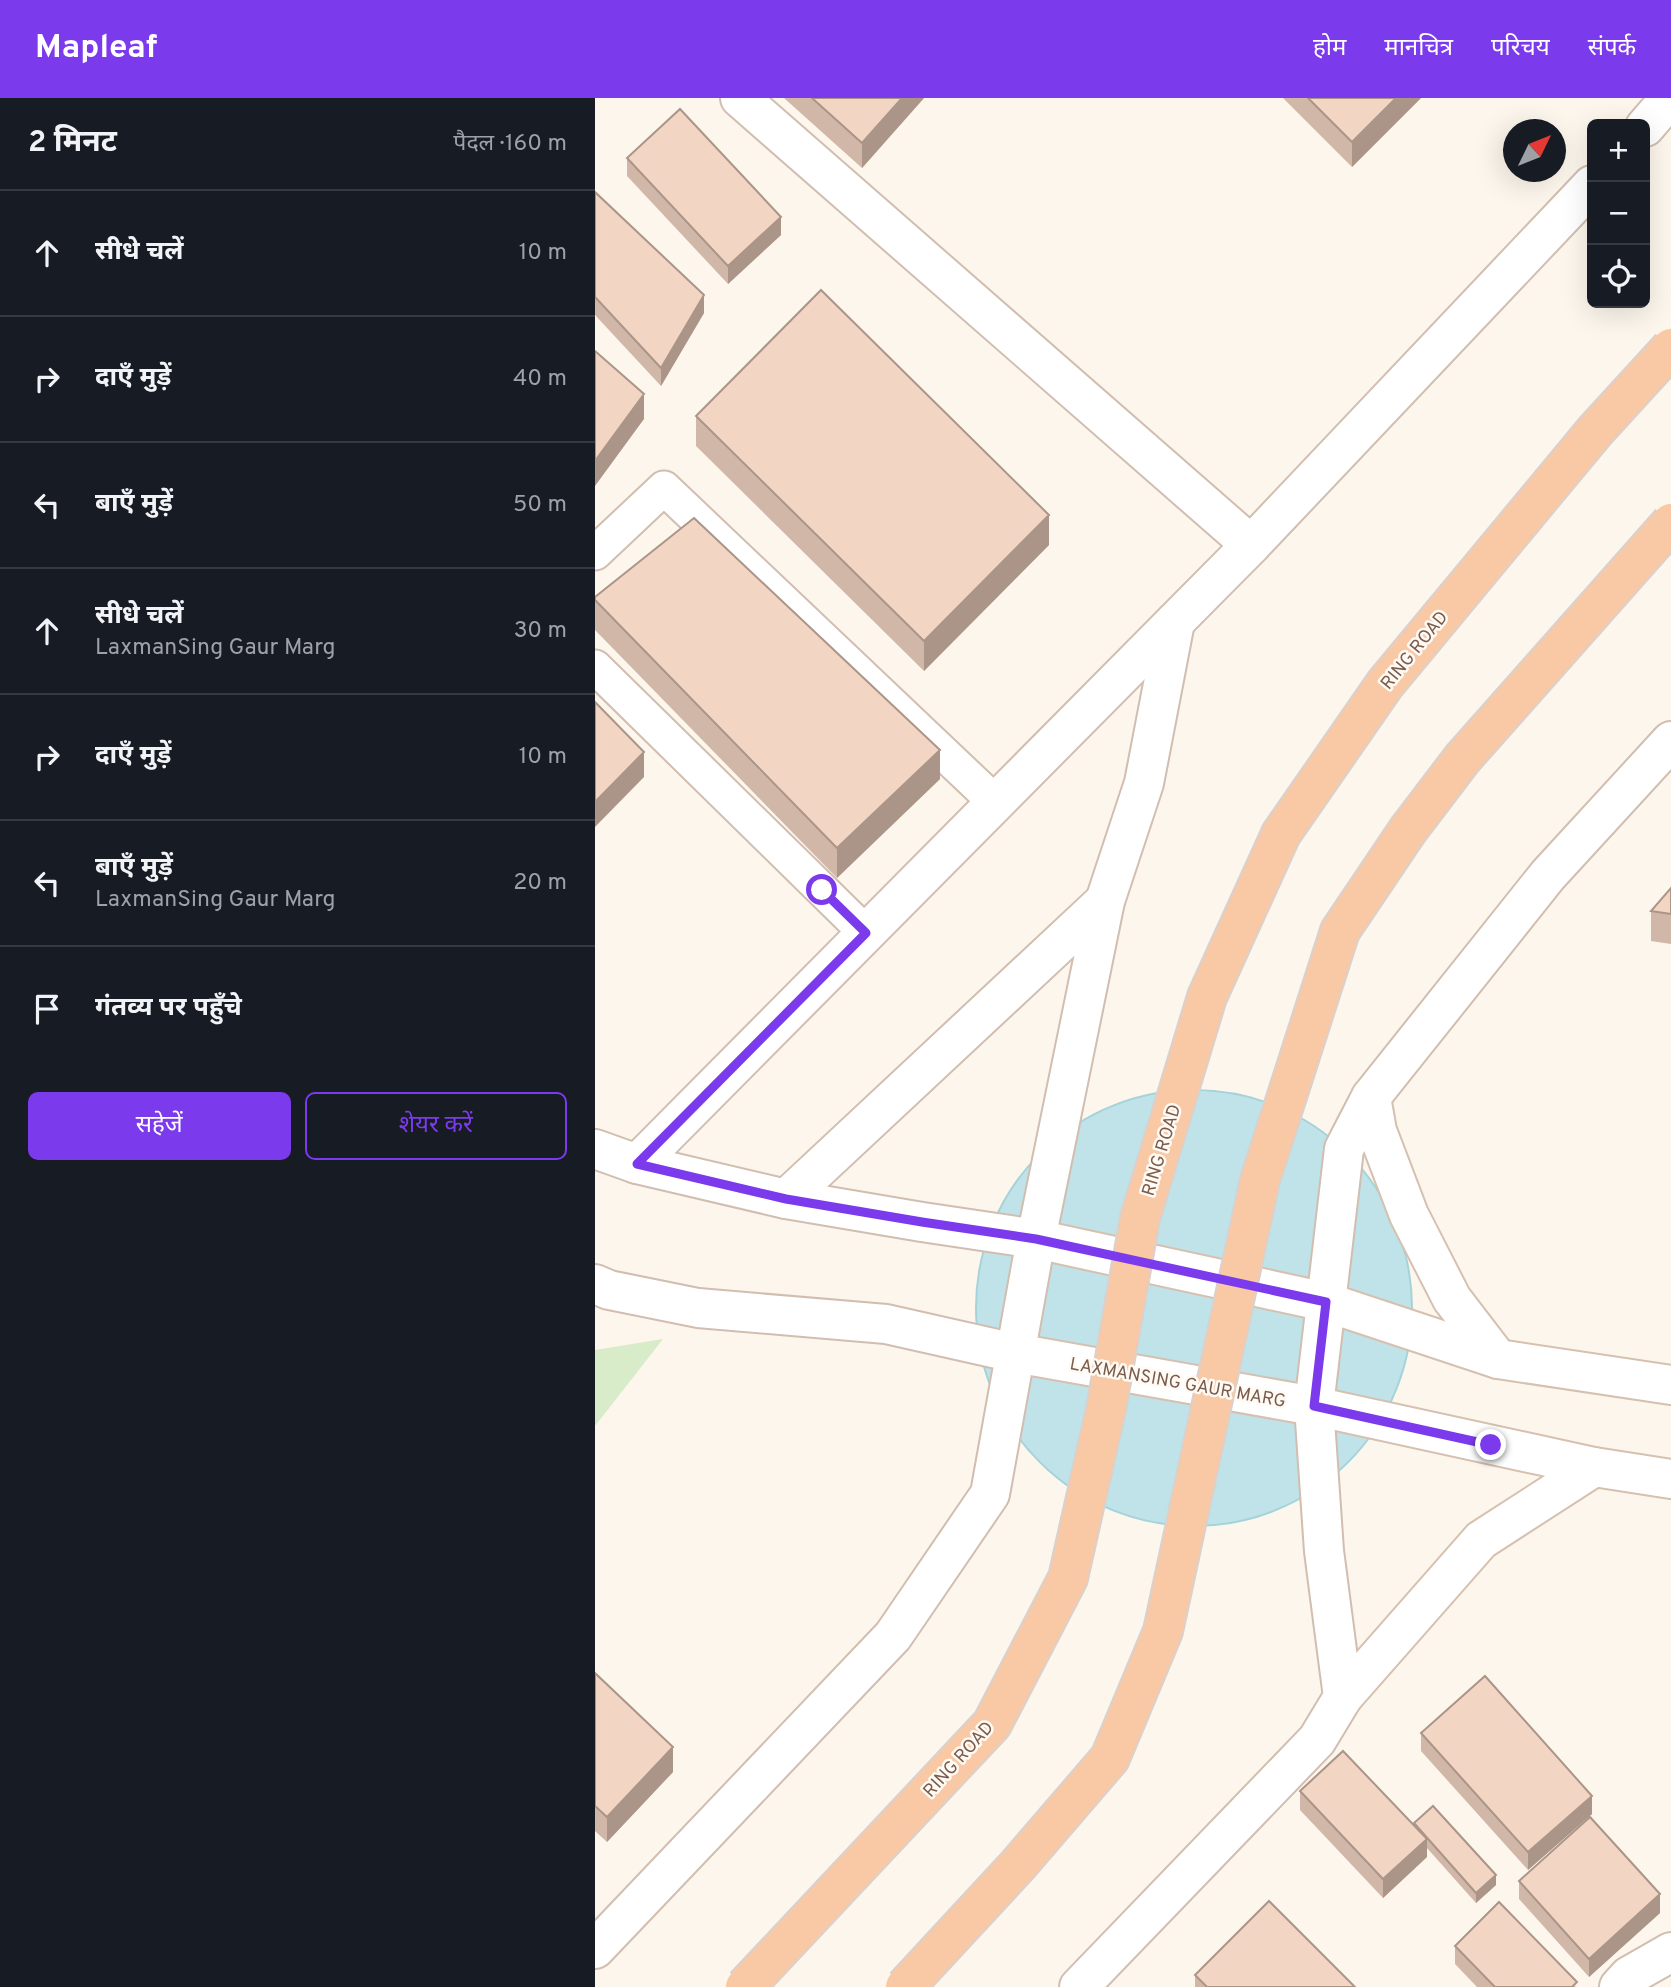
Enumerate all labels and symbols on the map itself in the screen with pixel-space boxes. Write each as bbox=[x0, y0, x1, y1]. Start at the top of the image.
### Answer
north arrow bbox=[1503, 119, 1566, 182]
street label: RING ROAD bbox=[1376, 607, 1454, 695]
route start bbox=[806, 874, 837, 905]
street label: RING ROAD bbox=[1138, 1102, 1187, 1199]
street label: LAXMANSING GAUR MARG bbox=[1068, 1353, 1288, 1414]
route end bbox=[1475, 1429, 1506, 1460]
street label: RING ROAD bbox=[919, 1717, 999, 1803]

